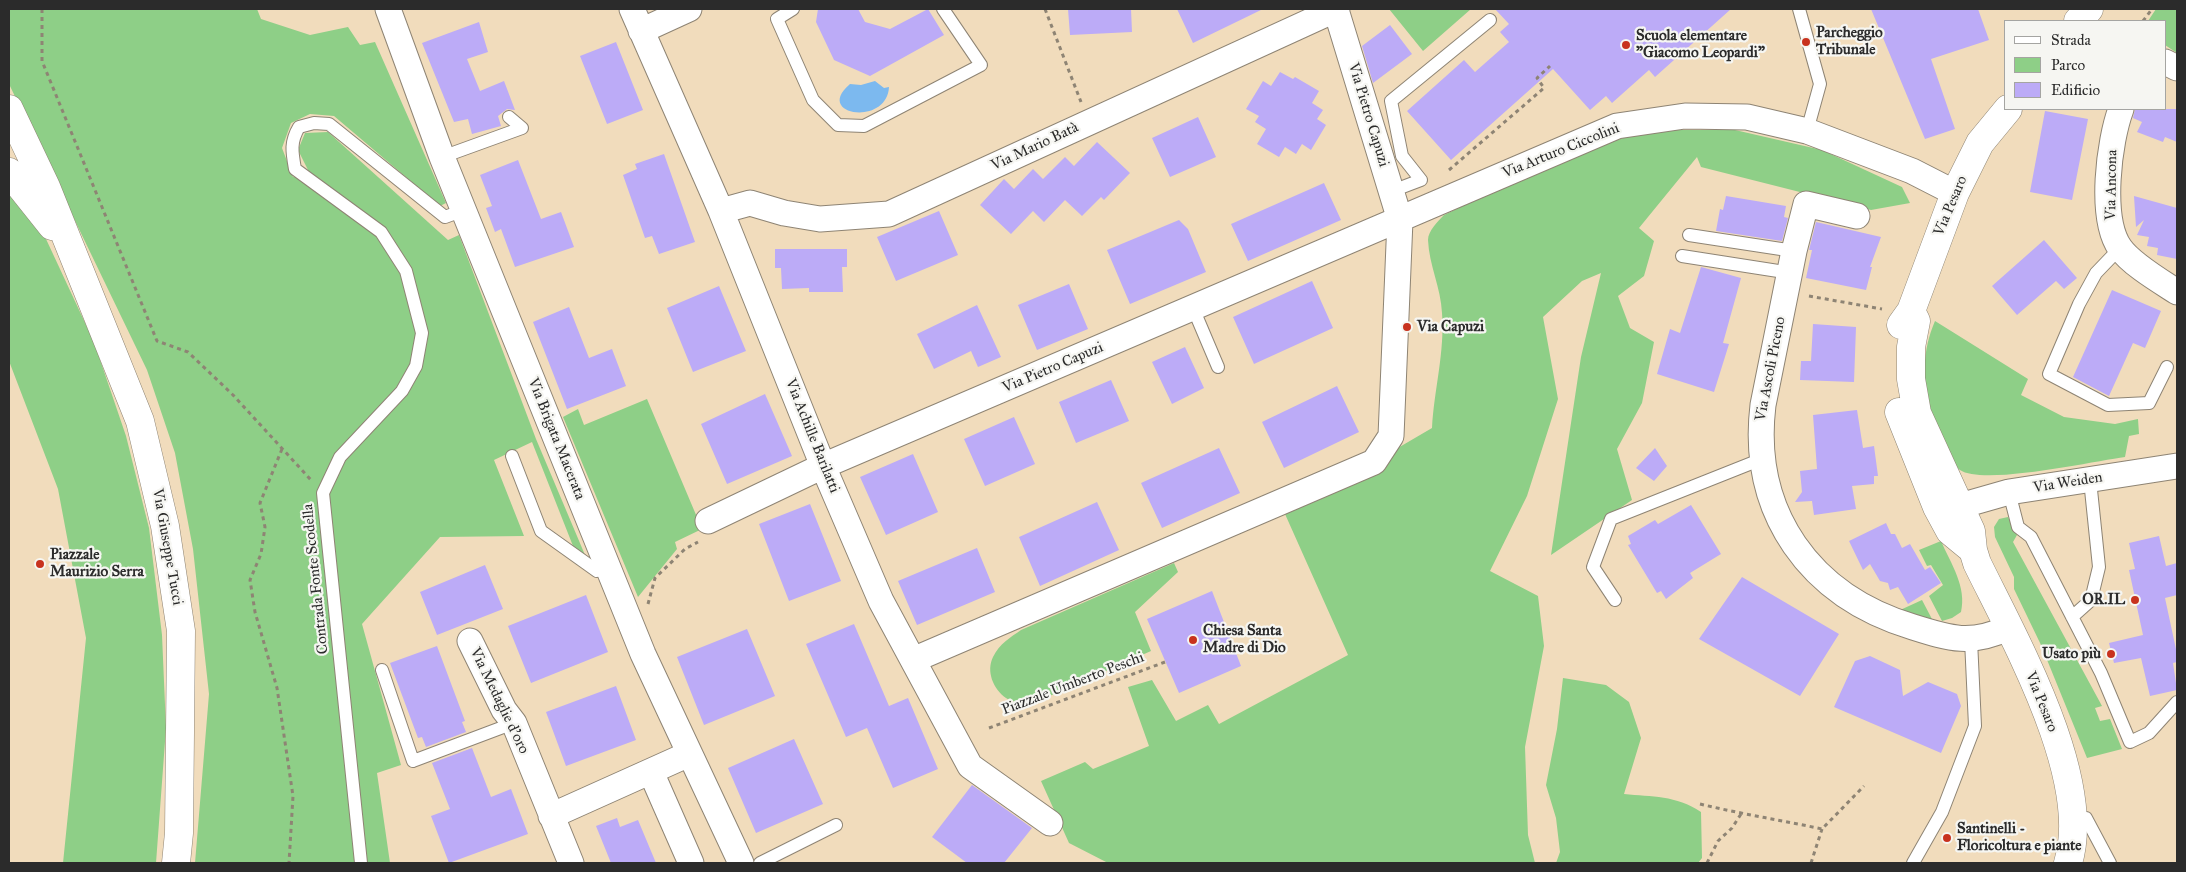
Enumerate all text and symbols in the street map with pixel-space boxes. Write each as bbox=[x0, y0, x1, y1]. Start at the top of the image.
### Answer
legend bbox=[2004, 20, 2166, 110]
place label: Parcheggio Tribunale bbox=[1816, 24, 1883, 59]
place label: Scuola elementare "Giacomo Leopardi" bbox=[1636, 27, 1765, 62]
text: Strada bbox=[2051, 31, 2091, 49]
marker: Parcheggio Tribunale bbox=[1800, 36, 1812, 48]
marker: Scuola elementare "Giacomo Leopardi" bbox=[1620, 39, 1632, 51]
text: Parco bbox=[2051, 56, 2085, 74]
street label: Via Pietro Capuzi bbox=[1344, 61, 1392, 169]
text: Edificio bbox=[2051, 81, 2100, 99]
street label: Via Mario Batà bbox=[988, 119, 1082, 175]
street label: Via Arturo Ciccolini bbox=[1500, 119, 1622, 183]
street label: Via Ancona bbox=[2102, 149, 2122, 221]
street label: Via Pesaro bbox=[1930, 173, 1972, 239]
street label: Via Ascoli Piceno bbox=[1752, 315, 1790, 423]
place label: Via Capuzi bbox=[1417, 318, 1484, 336]
marker: Via Capuzi bbox=[1401, 321, 1413, 333]
street label: Via Pietro Capuzi bbox=[1000, 339, 1106, 397]
street label: Via Brigata Macerata bbox=[523, 375, 589, 503]
street label: Via Achille Barilatti bbox=[781, 376, 843, 496]
street label: Via Weiden bbox=[2032, 469, 2104, 497]
street label: Via Giuseppe Tucci bbox=[148, 487, 186, 607]
street label: Contrada Fonte Scodella bbox=[299, 503, 333, 655]
place label: Piazzale Maurizio Serra bbox=[50, 546, 144, 581]
marker: Piazzale Maurizio Serra bbox=[34, 558, 46, 570]
place label: OR.IL bbox=[2082, 591, 2125, 609]
marker: OR.IL bbox=[2129, 594, 2141, 606]
place label: Chiesa Santa Madre di Dio bbox=[1203, 622, 1286, 657]
marker: Chiesa Santa Madre di Dio bbox=[1187, 634, 1199, 646]
street label: Via Medaglie d'oro bbox=[465, 645, 533, 757]
place label: Usato più bbox=[2042, 645, 2101, 663]
marker: Usato più bbox=[2105, 648, 2117, 660]
street label: Piazzale Umberto Peschi bbox=[999, 649, 1147, 719]
street label: Via Pesaro bbox=[2021, 669, 2061, 735]
place label: Santinelli - Floricoltura e piante bbox=[1957, 820, 2082, 855]
marker: Santinelli - Floricoltura e piante bbox=[1941, 832, 1953, 844]

